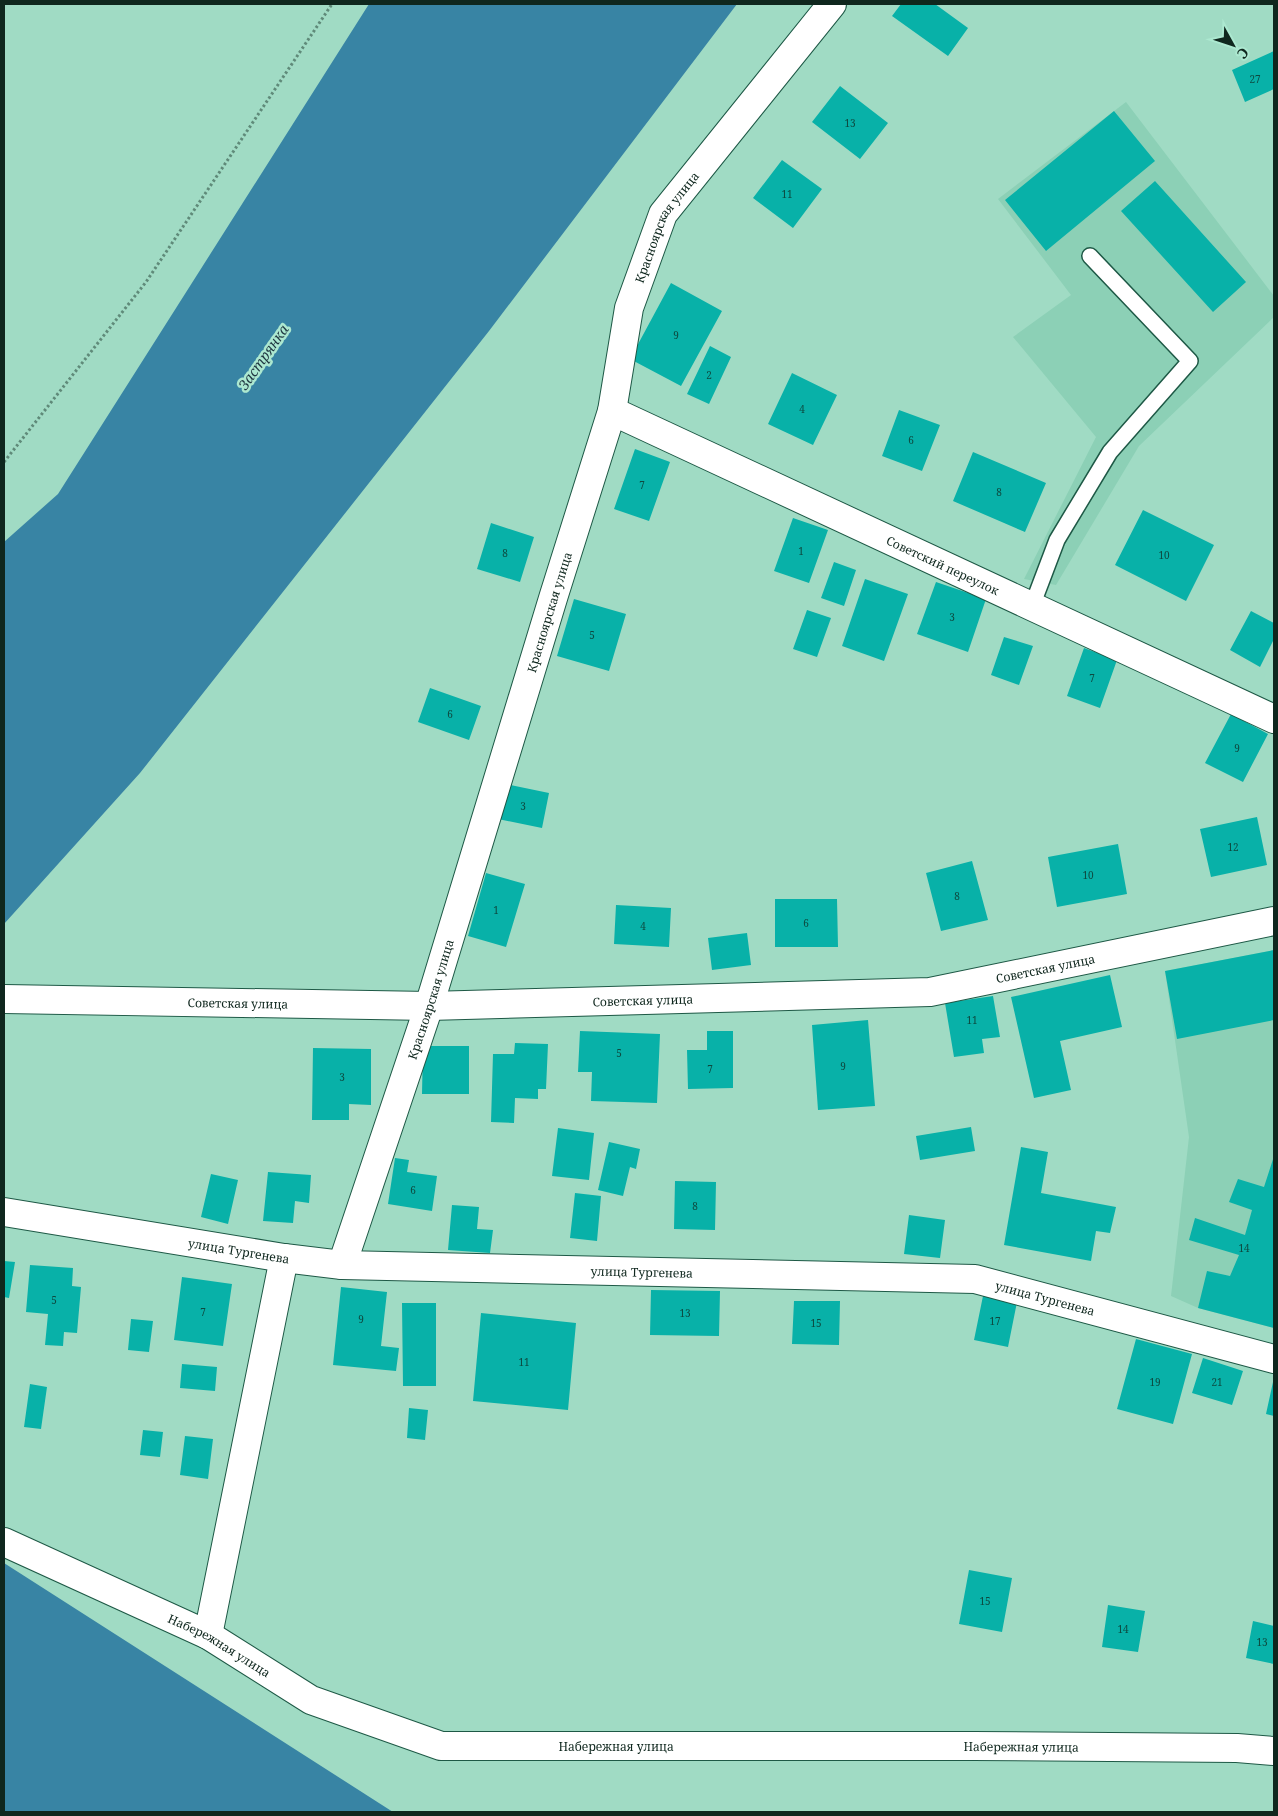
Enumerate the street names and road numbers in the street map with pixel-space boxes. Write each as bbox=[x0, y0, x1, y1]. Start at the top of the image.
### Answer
street label: Красноярская улица bbox=[630, 168, 703, 285]
street label: Советский переулок bbox=[884, 531, 1003, 599]
street label: Красноярская улица bbox=[522, 550, 576, 674]
street label: Красноярская улица bbox=[403, 937, 457, 1062]
street label: Советская улица bbox=[994, 950, 1096, 987]
street label: Советская улица bbox=[592, 990, 694, 1010]
street label: Советская улица bbox=[188, 994, 289, 1012]
street label: улица Тургенева bbox=[187, 1234, 291, 1267]
street label: улица Тургенева bbox=[590, 1262, 693, 1281]
street label: улица Тургенева bbox=[994, 1276, 1097, 1319]
street label: Набережная улица bbox=[165, 1609, 274, 1681]
street label: Набережная улица bbox=[558, 1738, 674, 1755]
street label: Набережная улица bbox=[963, 1738, 1079, 1755]

